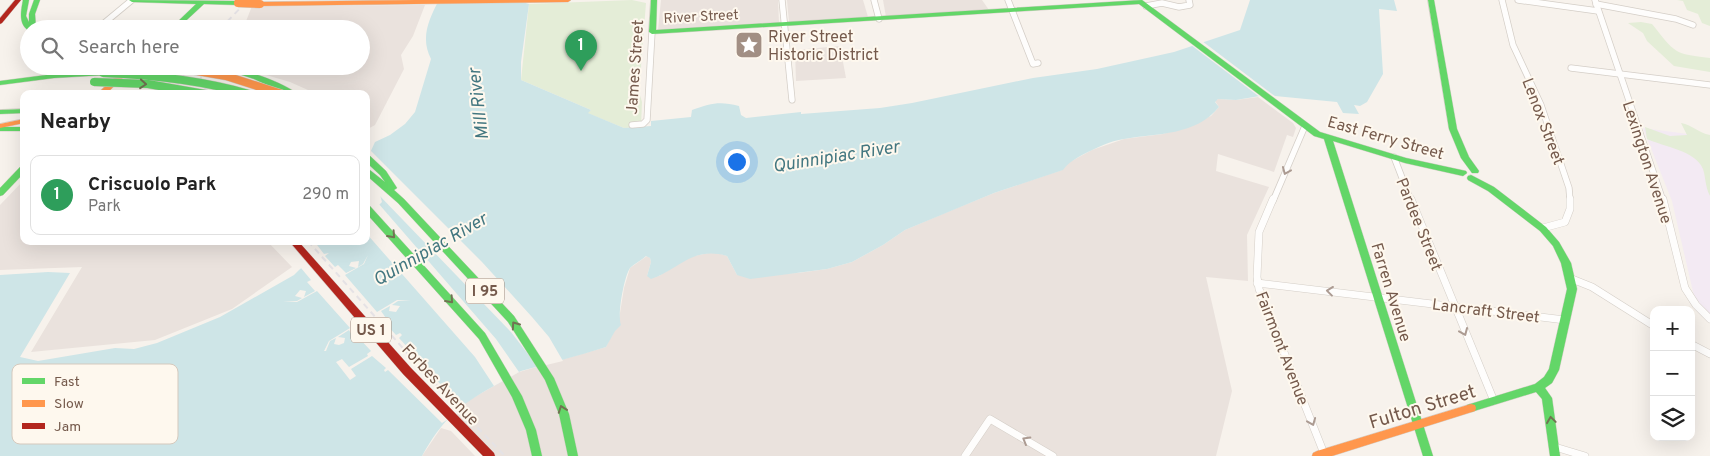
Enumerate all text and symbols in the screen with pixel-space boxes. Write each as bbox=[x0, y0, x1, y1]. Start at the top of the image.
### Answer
street label: River Street bbox=[663, 7, 739, 28]
street label: James Street bbox=[623, 19, 649, 115]
search box bbox=[20, 20, 370, 75]
place label: River Street Historic District bbox=[768, 28, 879, 66]
pin: 1 bbox=[565, 30, 597, 71]
place icon: River Street Historic District bbox=[734, 30, 764, 60]
icon: search bbox=[38, 34, 66, 62]
text: Search here bbox=[78, 36, 180, 60]
water label: Mill River bbox=[463, 64, 495, 141]
street label: Lenox Street bbox=[1516, 75, 1568, 168]
one-way arrow bbox=[139, 78, 147, 89]
street label: Lexington Avenue bbox=[1617, 99, 1675, 227]
text: Nearby bbox=[40, 109, 111, 136]
street label: East Ferry Street bbox=[1325, 113, 1446, 165]
water label: Quinnipiac River bbox=[771, 136, 903, 179]
your location bbox=[724, 149, 750, 175]
one-way arrow bbox=[1281, 166, 1292, 175]
text: Criscuolo Park bbox=[88, 173, 216, 197]
street label: Pardee Street bbox=[1390, 175, 1446, 274]
text: 1 bbox=[54, 185, 60, 205]
text: 290 m bbox=[302, 185, 349, 205]
text: Park bbox=[88, 197, 121, 217]
water label: Quinnipiac River bbox=[370, 207, 494, 292]
one-way arrow bbox=[386, 230, 395, 239]
street label: Farren Avenue bbox=[1366, 241, 1415, 345]
road number: I 95 bbox=[466, 278, 504, 304]
one-way arrow bbox=[1326, 286, 1334, 297]
street label: Fairmont Avenue bbox=[1250, 289, 1312, 409]
one-way arrow bbox=[444, 295, 453, 304]
street label: Lancraft Street bbox=[1431, 295, 1541, 329]
map controls bbox=[1650, 306, 1695, 441]
button: + bbox=[1650, 306, 1695, 351]
road number: US 1 bbox=[351, 318, 391, 342]
one-way arrow bbox=[512, 322, 521, 331]
one-way arrow bbox=[1458, 327, 1469, 336]
street label: Forbes Avenue bbox=[397, 340, 482, 430]
button: − bbox=[1650, 351, 1695, 396]
legend bbox=[12, 364, 178, 444]
text: Fast bbox=[54, 374, 80, 391]
street label: Fulton Street bbox=[1366, 380, 1479, 436]
text: Slow bbox=[54, 396, 84, 413]
button: layers bbox=[1650, 396, 1695, 441]
one-way arrow bbox=[558, 406, 568, 414]
one-way arrow bbox=[1546, 416, 1557, 424]
one-way arrow bbox=[1306, 417, 1316, 426]
text: Jam bbox=[54, 419, 81, 436]
one-way arrow bbox=[1023, 436, 1032, 446]

